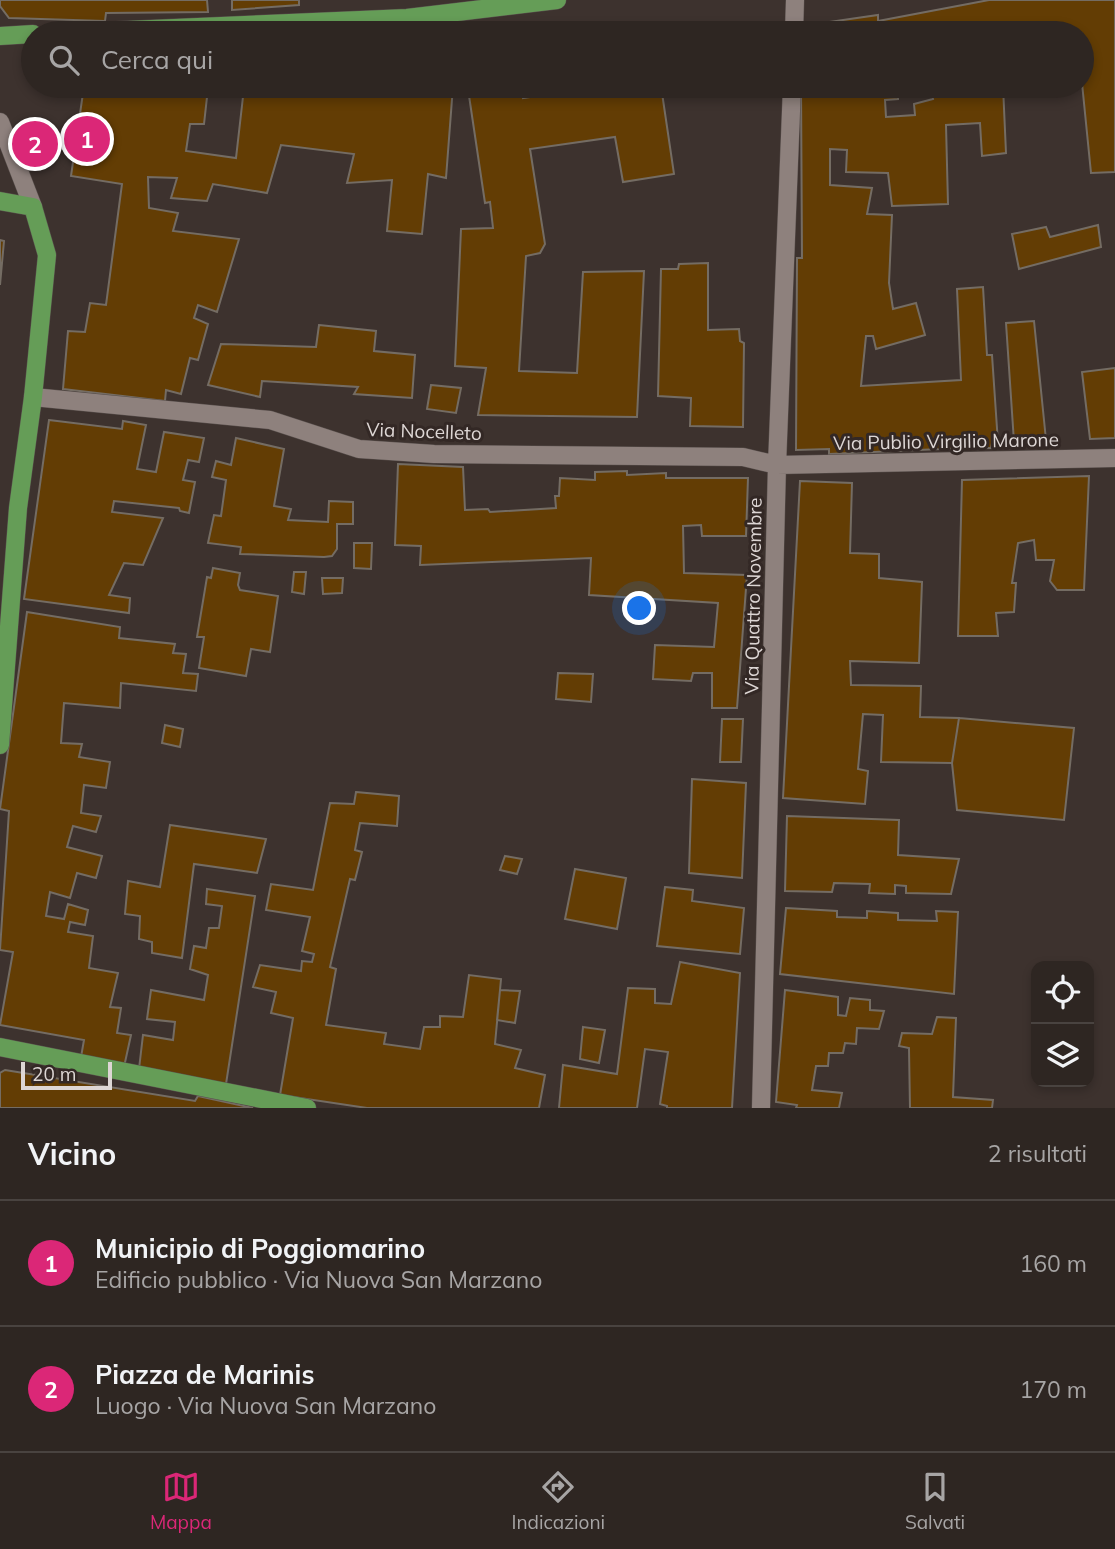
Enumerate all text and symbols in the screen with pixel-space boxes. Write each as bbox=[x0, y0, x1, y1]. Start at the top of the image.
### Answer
search box bbox=[21, 21, 1094, 98]
icon: search bbox=[45, 41, 83, 79]
text: Cerca qui bbox=[101, 43, 213, 76]
pin: 1 bbox=[64, 113, 110, 165]
pin: 2 bbox=[12, 118, 58, 170]
street label: Via Nocelleto bbox=[366, 417, 482, 445]
street label: Via Publio Virgilio Marone bbox=[833, 427, 1059, 455]
street label: Via Quattro Novembre bbox=[739, 497, 767, 695]
your location bbox=[622, 591, 656, 625]
map controls bbox=[1031, 961, 1094, 1087]
button: locate bbox=[1031, 961, 1094, 1024]
button: layers bbox=[1031, 1024, 1094, 1087]
scale bar bbox=[21, 1059, 112, 1091]
text: 20 m bbox=[32, 1062, 76, 1086]
text: Vicino bbox=[28, 1135, 116, 1173]
text: 2 risultati bbox=[988, 1139, 1087, 1168]
text: Municipio di Poggiomarino bbox=[95, 1232, 425, 1265]
text: 1 bbox=[44, 1249, 58, 1278]
text: 160 m bbox=[1019, 1249, 1087, 1278]
text: Edificio pubblico · Via Nuova San Marzano bbox=[95, 1265, 542, 1294]
text: Piazza de Marinis bbox=[95, 1358, 314, 1391]
text: 2 bbox=[44, 1375, 58, 1404]
text: 170 m bbox=[1019, 1375, 1087, 1404]
text: Luogo · Via Nuova San Marzano bbox=[95, 1391, 436, 1420]
tab: Mappa bbox=[150, 1468, 212, 1534]
tab: Indicazioni bbox=[512, 1468, 605, 1534]
tab: Salvati bbox=[905, 1468, 965, 1534]

